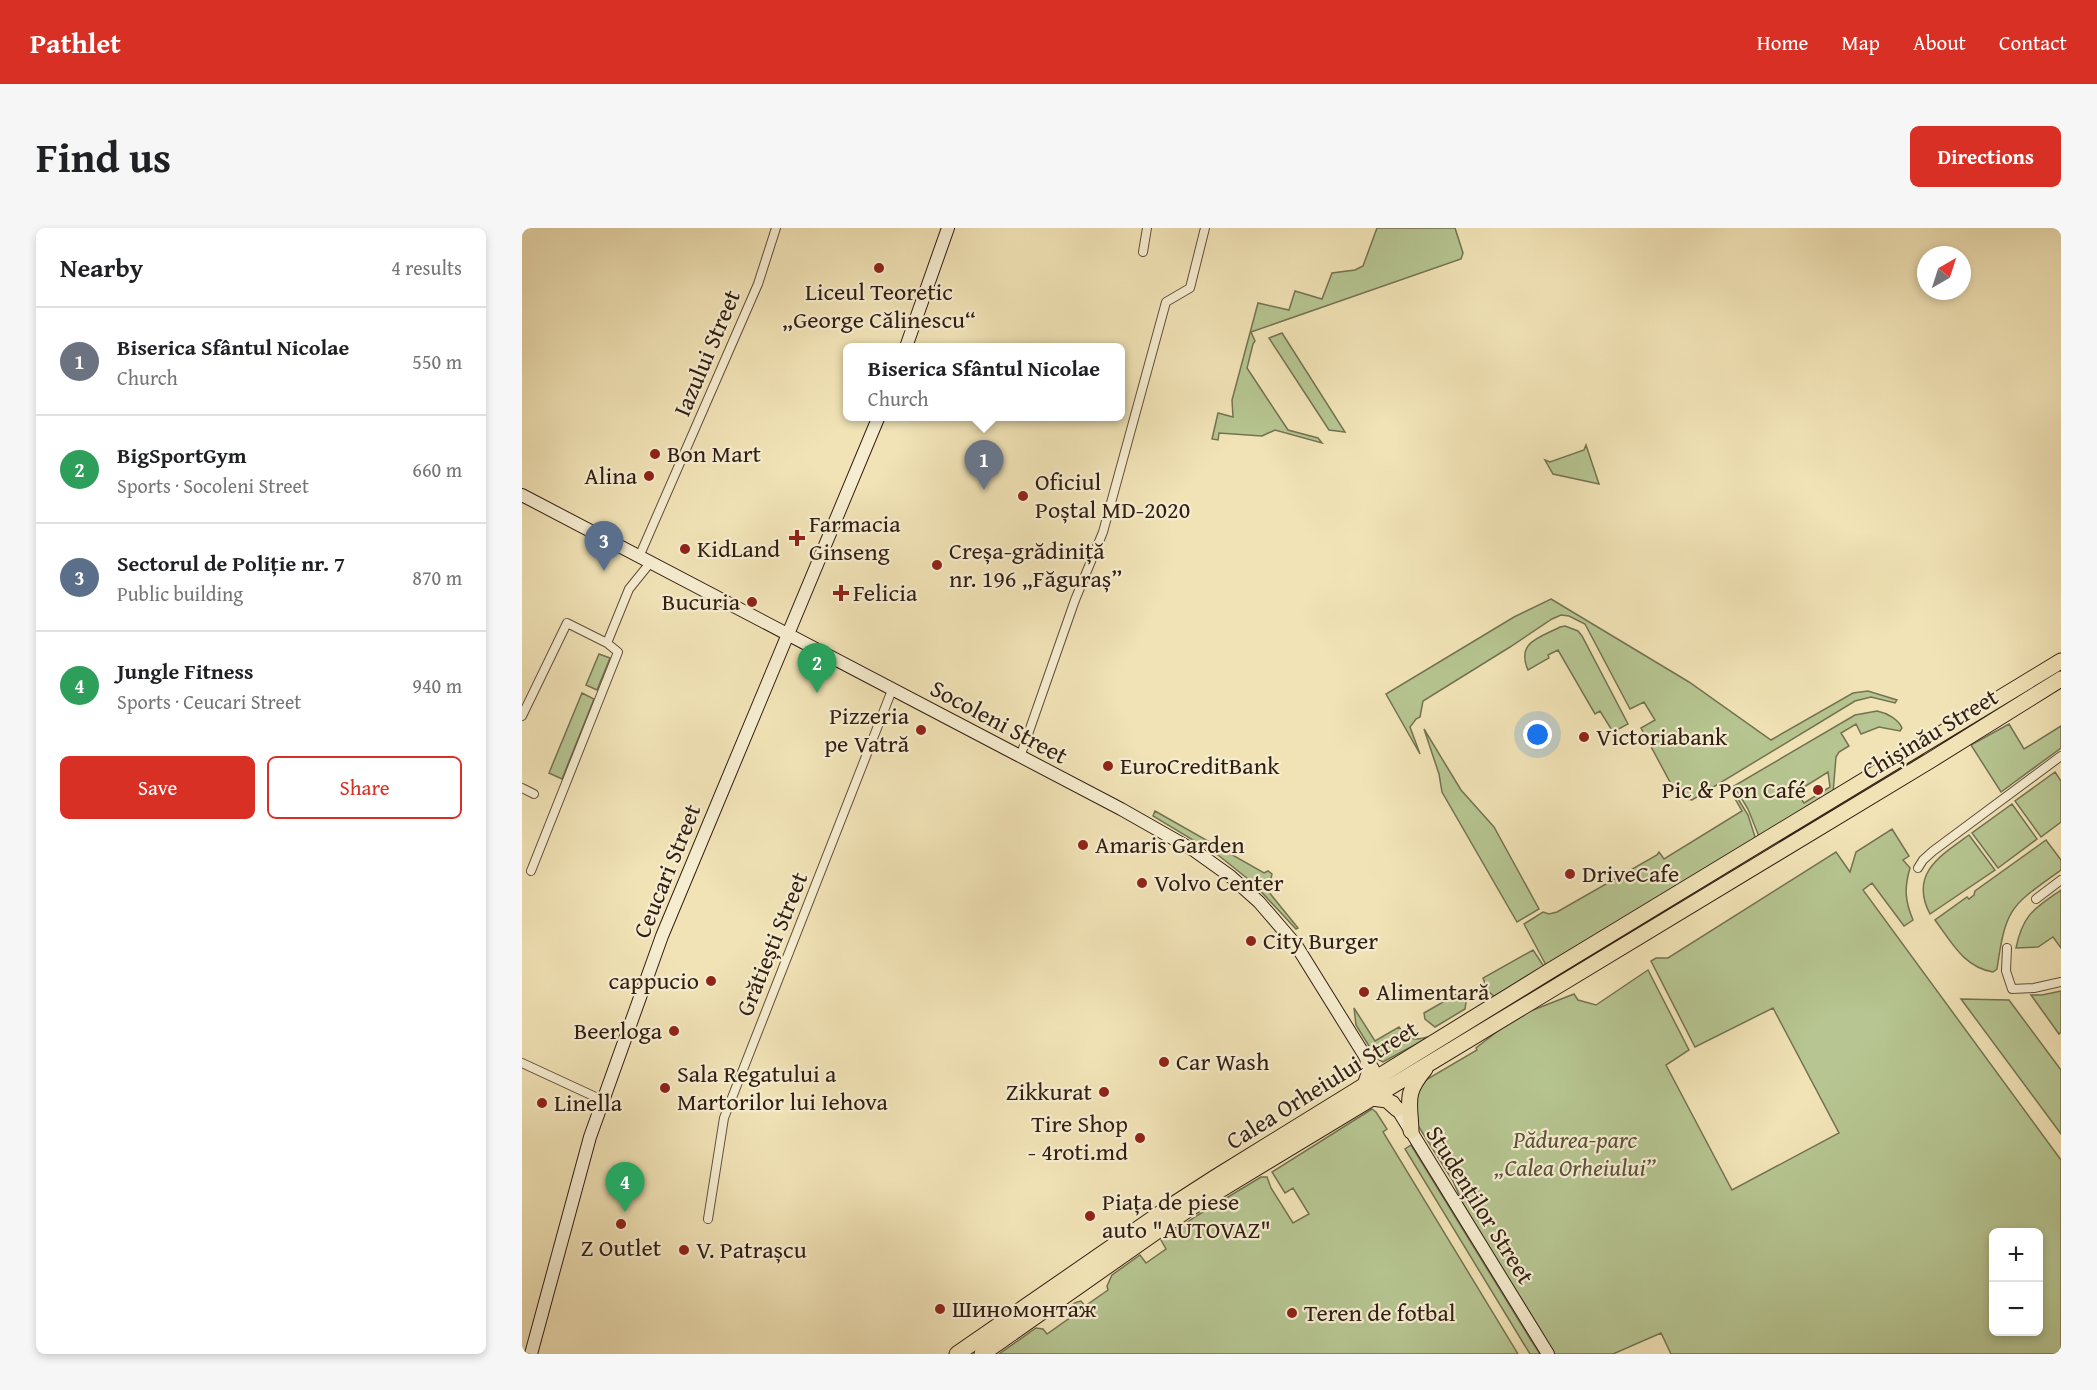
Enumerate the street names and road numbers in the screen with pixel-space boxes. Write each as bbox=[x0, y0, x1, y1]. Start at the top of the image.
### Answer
street label: Iazului Street bbox=[664, 283, 749, 422]
street label: Socoleni Street bbox=[924, 671, 1075, 773]
street label: Chișinău Street bbox=[1855, 679, 2005, 788]
street label: Ceucari Street bbox=[624, 798, 710, 943]
street label: Grătiești Street bbox=[727, 866, 817, 1021]
street label: Calea Orheiului Street bbox=[1219, 1011, 1425, 1158]
street label: Studenților Street bbox=[1418, 1119, 1543, 1291]

